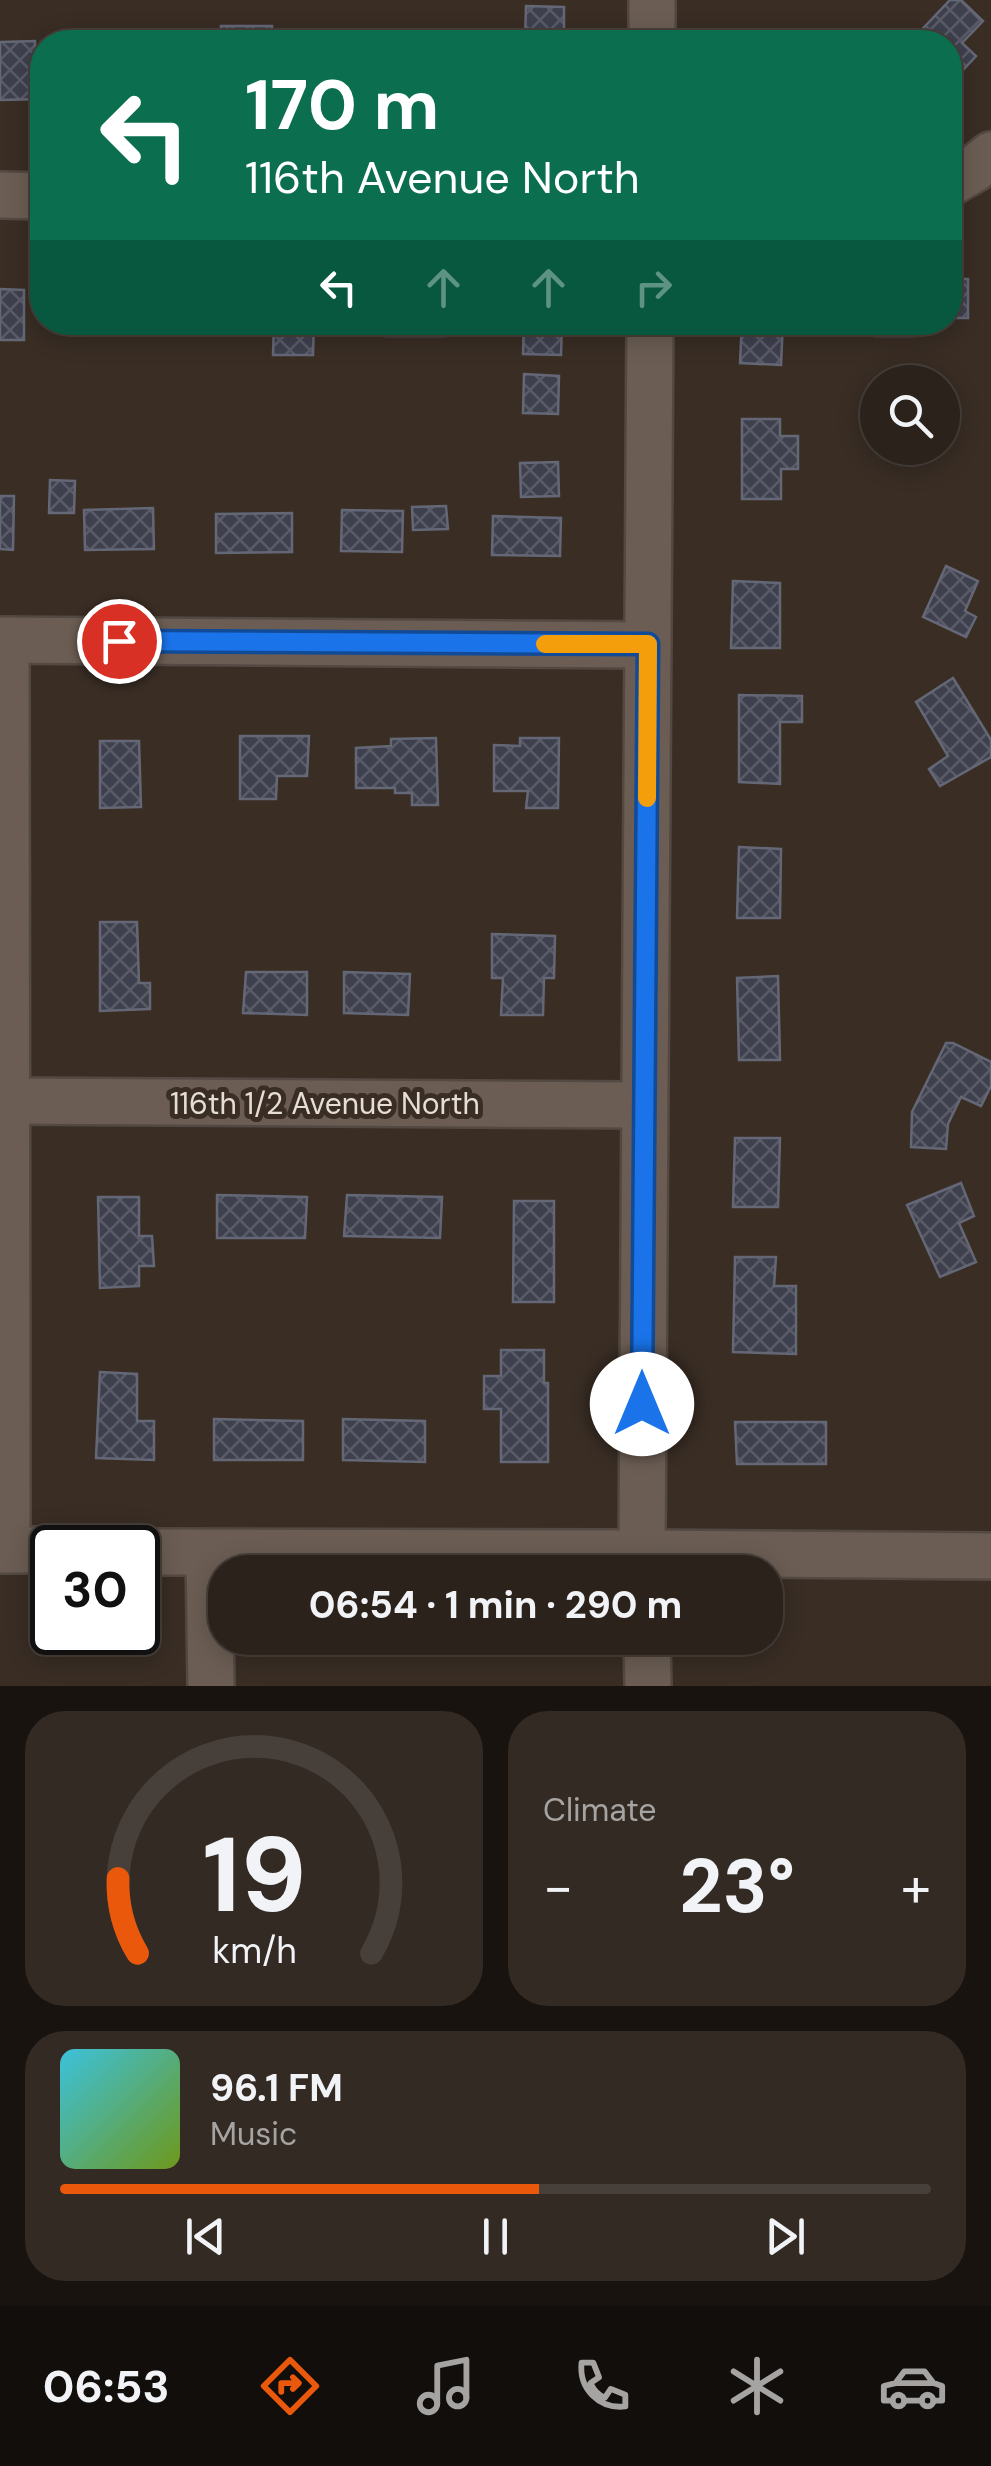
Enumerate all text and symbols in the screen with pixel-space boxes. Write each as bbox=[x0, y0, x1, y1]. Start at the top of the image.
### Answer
text: 170 m bbox=[245, 60, 439, 151]
icon: left bbox=[80, 70, 210, 200]
text: 116th Avenue North bbox=[245, 148, 640, 207]
icon: left bbox=[311, 260, 366, 315]
icon: ahead bbox=[416, 260, 471, 315]
icon: ahead bbox=[521, 260, 576, 315]
icon: right bbox=[626, 260, 681, 315]
map controls bbox=[860, 365, 960, 465]
button: search bbox=[860, 365, 960, 465]
pin bbox=[77, 599, 162, 684]
icon: arrive bbox=[92, 614, 147, 669]
street label: 116th 1/2 Avenue North bbox=[170, 1084, 480, 1123]
position arrow bbox=[590, 1352, 694, 1456]
speed limit sign: 30 bbox=[30, 1525, 160, 1655]
text: 06:54 · 1 min · 290 m bbox=[309, 1580, 682, 1630]
text: Climate bbox=[543, 1789, 657, 1831]
text: 19 bbox=[202, 1808, 306, 1943]
text: 23° bbox=[679, 1838, 795, 1935]
text: − bbox=[543, 1851, 573, 1923]
text: + bbox=[901, 1851, 931, 1923]
text: km/h bbox=[212, 1928, 296, 1974]
text: 96.1 FM bbox=[210, 2063, 343, 2113]
text: Music bbox=[210, 2113, 297, 2155]
icon: previous bbox=[178, 2209, 233, 2264]
icon: pause bbox=[468, 2209, 523, 2264]
icon: next bbox=[758, 2209, 813, 2264]
icon: directions bbox=[255, 2351, 325, 2421]
icon: music bbox=[411, 2351, 481, 2421]
icon: phone bbox=[567, 2351, 637, 2421]
icon: climate bbox=[722, 2351, 792, 2421]
icon: car bbox=[878, 2351, 948, 2421]
text: 06:53 bbox=[43, 2357, 170, 2416]

